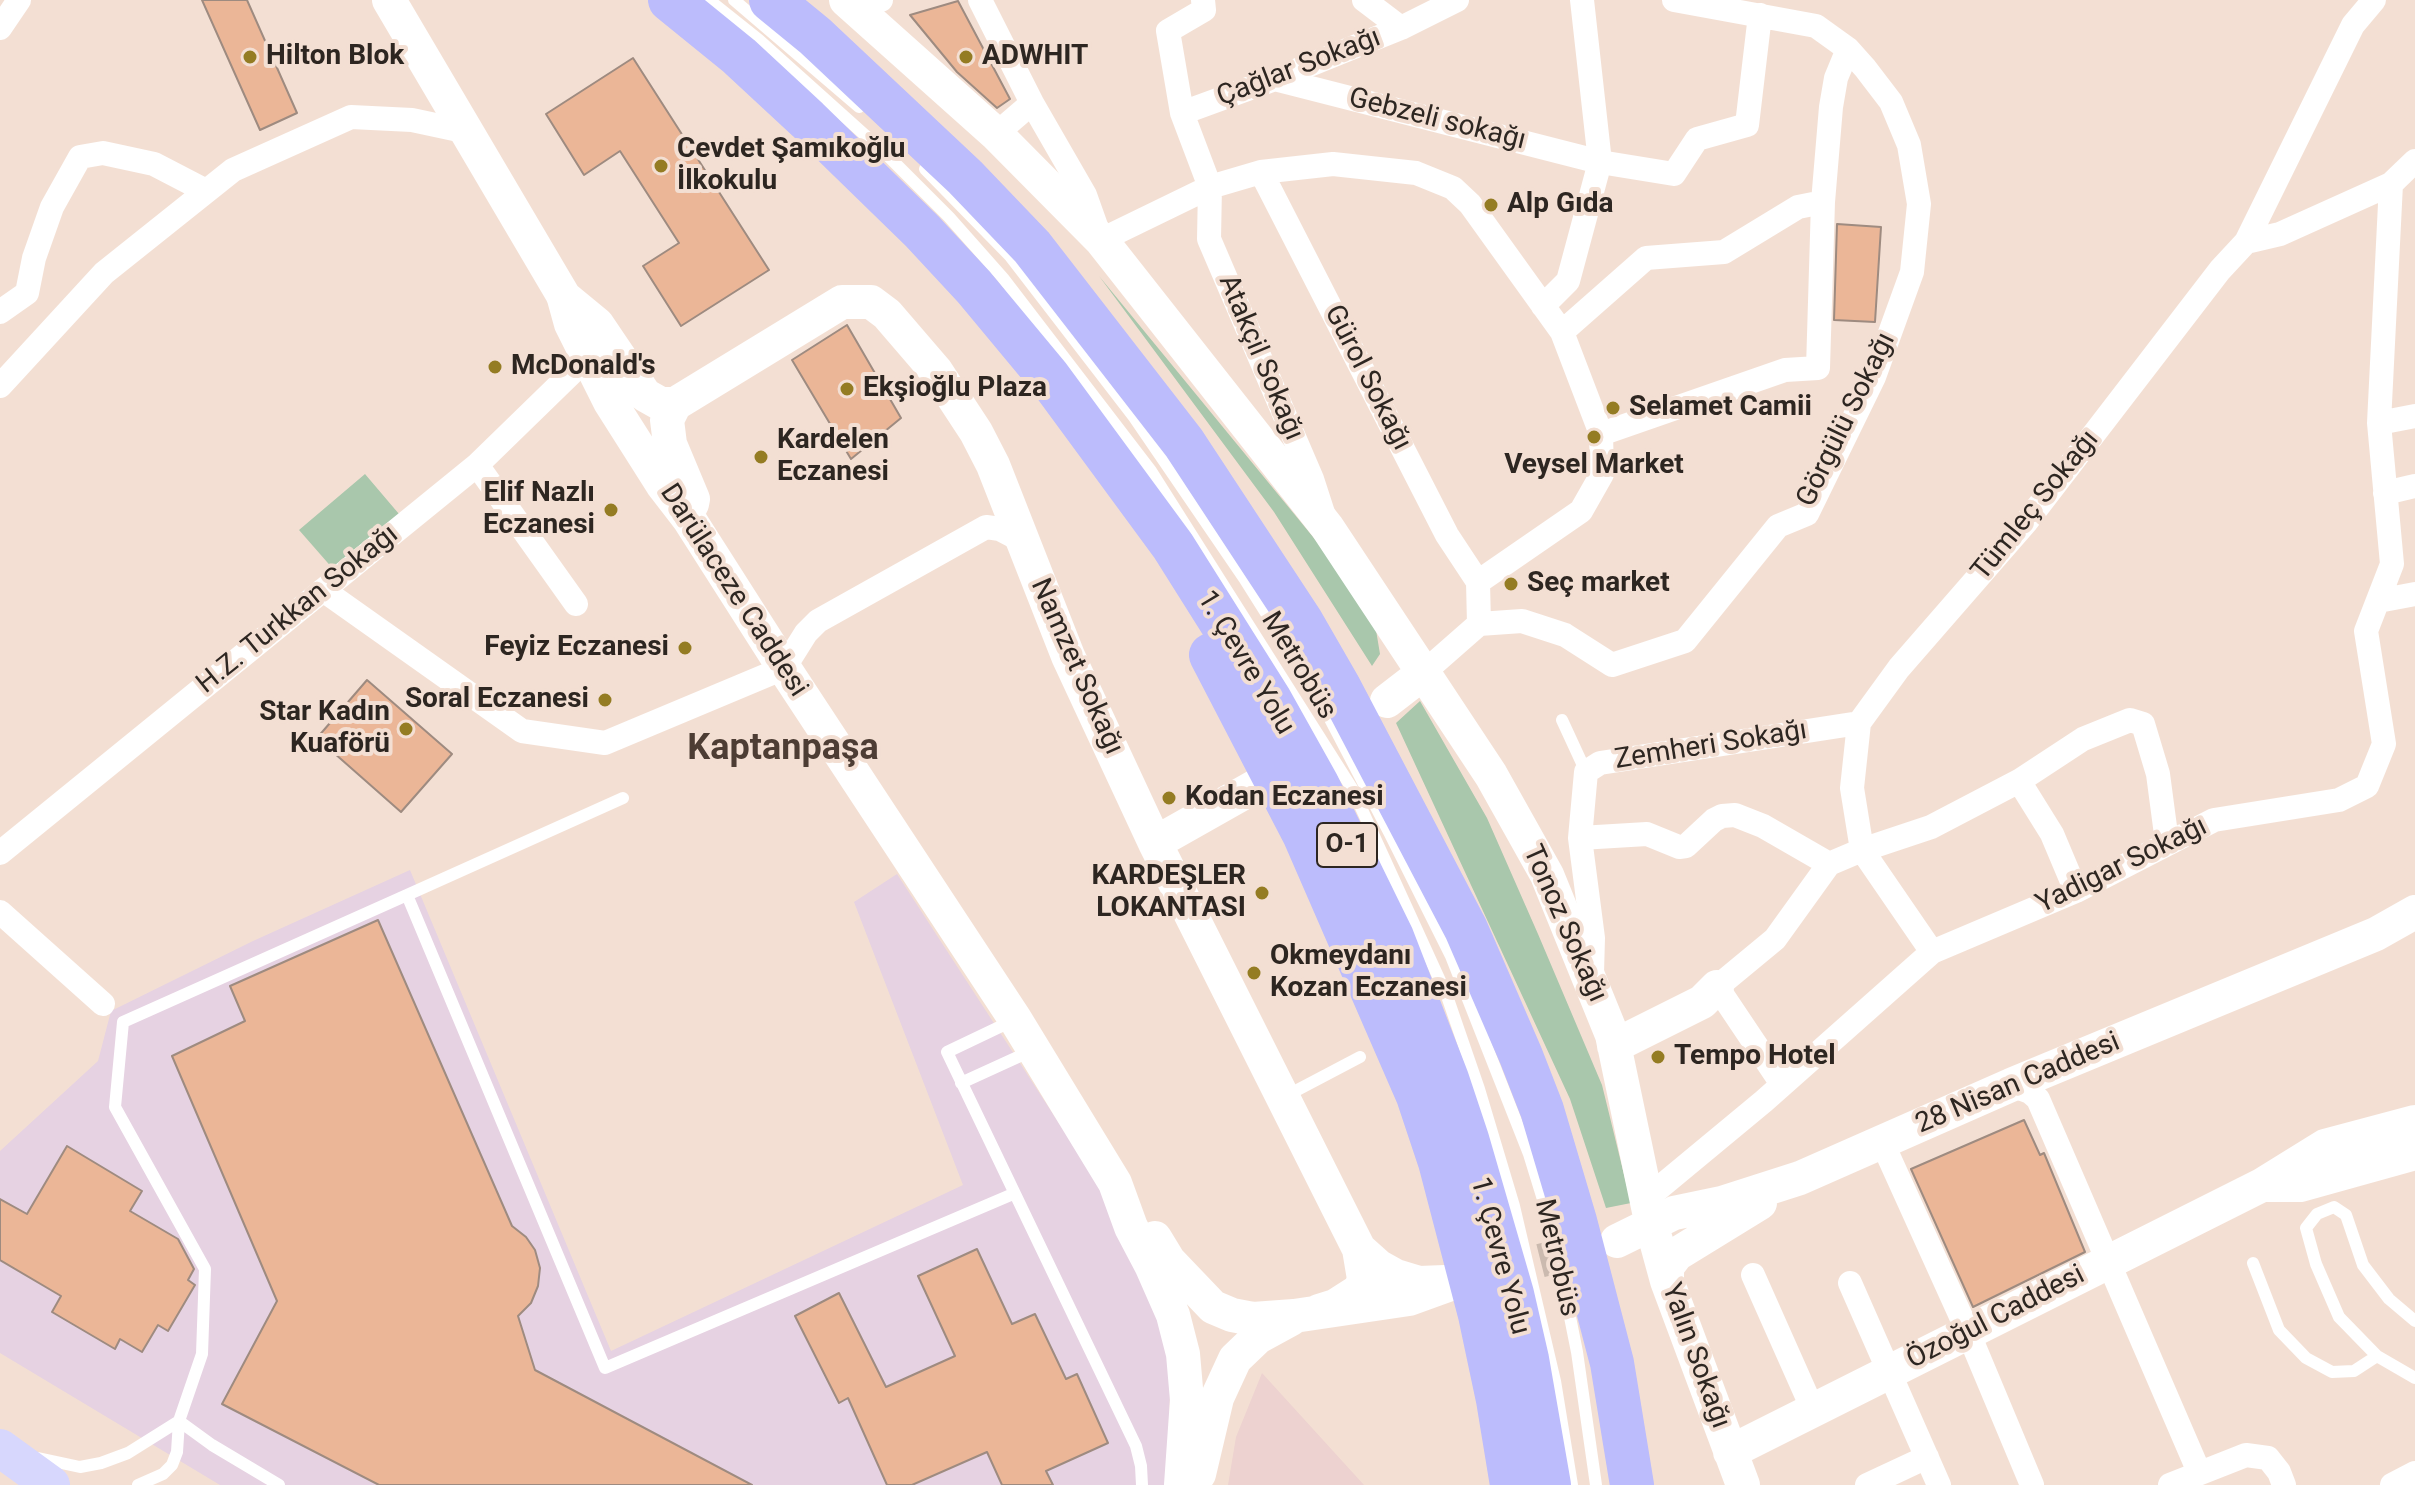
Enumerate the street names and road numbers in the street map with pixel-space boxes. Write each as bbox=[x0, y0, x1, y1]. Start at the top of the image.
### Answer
street label: Çağlar Sokağı bbox=[1213, 21, 1385, 115]
street label: Gebzeli sokağı bbox=[1345, 82, 1529, 158]
street label: Atakçil Sokağı bbox=[1210, 270, 1310, 446]
street label: Gürol Sokağı bbox=[1316, 300, 1418, 456]
street label: Görgülü Sokağı bbox=[1790, 328, 1904, 512]
street label: Tümleç Sokağı bbox=[1965, 424, 2107, 588]
street label: Darülaceze Caddesi bbox=[652, 478, 814, 704]
street label: H.Z. Turkkan Sokağı bbox=[190, 518, 406, 702]
street label: Namzet Sokağı bbox=[1022, 574, 1130, 760]
street label: 1. Çevre Yolu bbox=[1189, 585, 1301, 741]
street label: Metrobüs bbox=[1253, 606, 1343, 726]
street label: Zemheri Sokağı bbox=[1613, 714, 1809, 778]
street label: Yadigar Sokağı bbox=[2031, 810, 2213, 922]
road number: O-1 bbox=[1317, 823, 1377, 867]
street label: Tonoz Sokağı bbox=[1514, 840, 1614, 1008]
street label: 28 Nisan Caddesi bbox=[1911, 1026, 2125, 1142]
street label: 1. Çevre Yolu bbox=[1462, 1174, 1536, 1338]
street label: Metrobüs bbox=[1526, 1196, 1586, 1320]
street label: Özoğul Caddesi bbox=[1902, 1259, 2090, 1377]
street label: Yalın Sokağı bbox=[1653, 1279, 1737, 1433]

